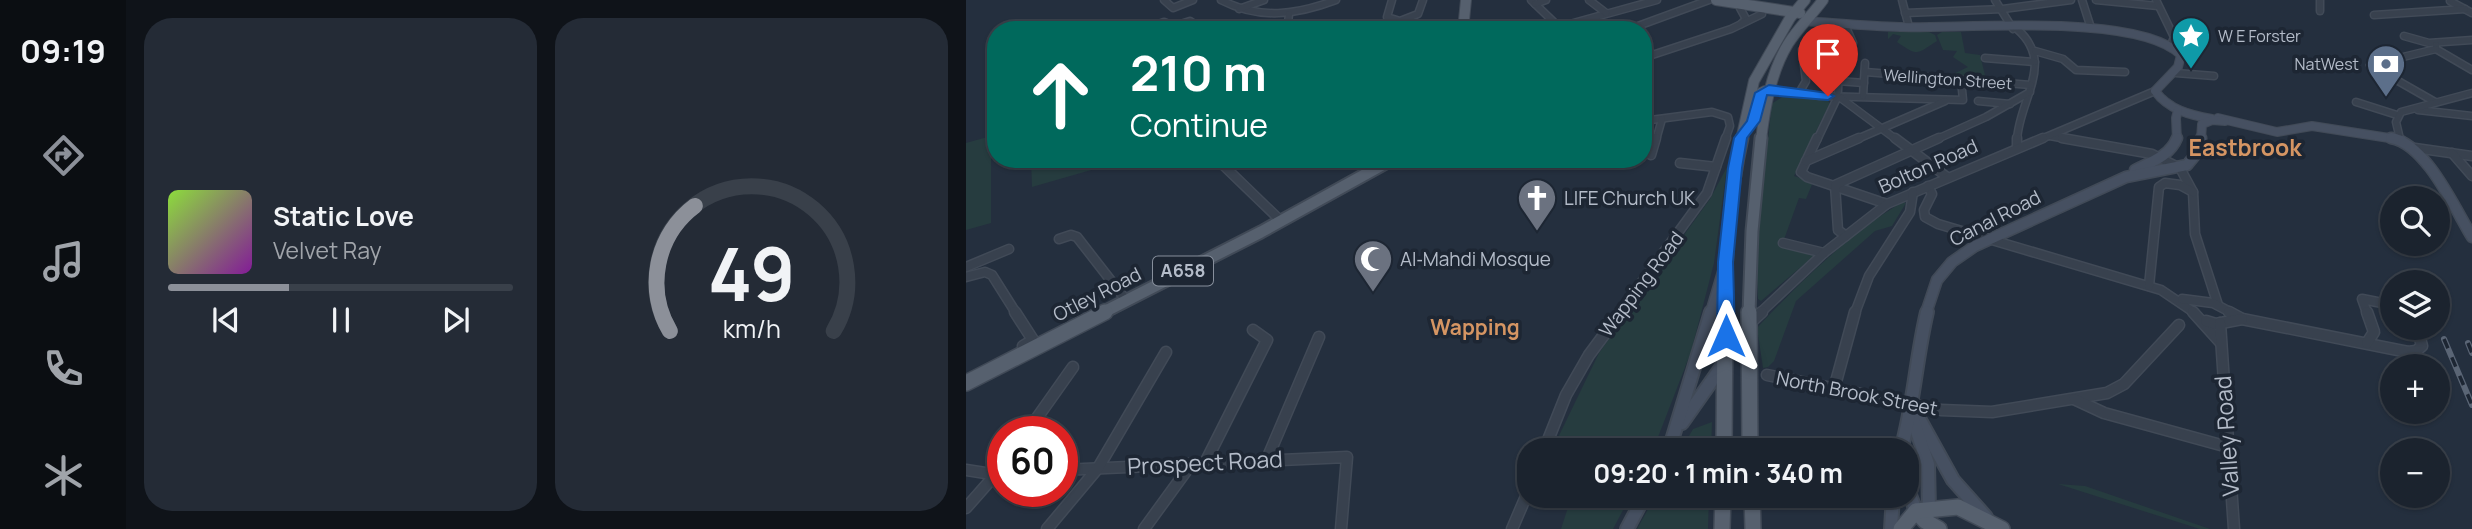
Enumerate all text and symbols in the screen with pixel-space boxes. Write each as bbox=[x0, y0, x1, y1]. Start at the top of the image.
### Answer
place icon: W E Forster bbox=[2170, 15, 2212, 70]
pin bbox=[1798, 24, 1858, 96]
place label: W E Forster bbox=[2218, 25, 2301, 47]
text: 09:19 bbox=[20, 29, 106, 73]
icon: arrive bbox=[1809, 35, 1847, 73]
text: 210 m bbox=[1130, 39, 1267, 106]
bank icon: NatWest bbox=[2365, 43, 2407, 98]
icon: ahead bbox=[1015, 49, 1106, 140]
place label: NatWest bbox=[2295, 53, 2359, 75]
street label: Wellington Street bbox=[1883, 64, 2013, 94]
text: Continue bbox=[1130, 103, 1268, 147]
icon: directions bbox=[39, 131, 88, 180]
district label: Eastbrook bbox=[2188, 131, 2302, 163]
street label: Bolton Road bbox=[1874, 133, 1982, 199]
church icon: LIFE Church UK bbox=[1516, 177, 1558, 232]
street label: Canal Road bbox=[1945, 184, 2045, 252]
place label: LIFE Church UK bbox=[1564, 185, 1696, 211]
map controls bbox=[2380, 186, 2450, 508]
button: search bbox=[2380, 186, 2450, 256]
text: Static Love bbox=[273, 198, 414, 234]
text: 49 bbox=[708, 223, 795, 323]
street label: Wapping Road bbox=[1593, 226, 1689, 342]
text: Velvet Ray bbox=[273, 234, 382, 266]
icon: music bbox=[39, 237, 88, 286]
mosque icon: Al‐Mahdi Mosque bbox=[1352, 238, 1394, 293]
place label: Al‐Mahdi Mosque bbox=[1400, 246, 1551, 272]
road number: A658 bbox=[1153, 256, 1213, 286]
street label: Otley Road bbox=[1049, 261, 1145, 327]
button: layers bbox=[2380, 270, 2450, 340]
position arrow bbox=[1689, 299, 1763, 373]
icon: previous bbox=[207, 301, 245, 339]
icon: pause bbox=[322, 301, 360, 339]
icon: next bbox=[437, 301, 475, 339]
text: km/h bbox=[722, 310, 781, 345]
district label: Wapping bbox=[1430, 313, 1520, 341]
icon: phone bbox=[39, 344, 88, 393]
button: + bbox=[2380, 354, 2450, 424]
street label: North Brook Street bbox=[1774, 365, 1940, 421]
street label: Valley Road bbox=[2206, 375, 2246, 497]
speed limit sign: 60 bbox=[987, 416, 1078, 507]
button: − bbox=[2380, 438, 2450, 508]
street label: Prospect Road bbox=[1126, 442, 1283, 482]
icon: climate bbox=[39, 451, 88, 500]
text: 09:20 · 1 min · 340 m bbox=[1593, 455, 1843, 491]

